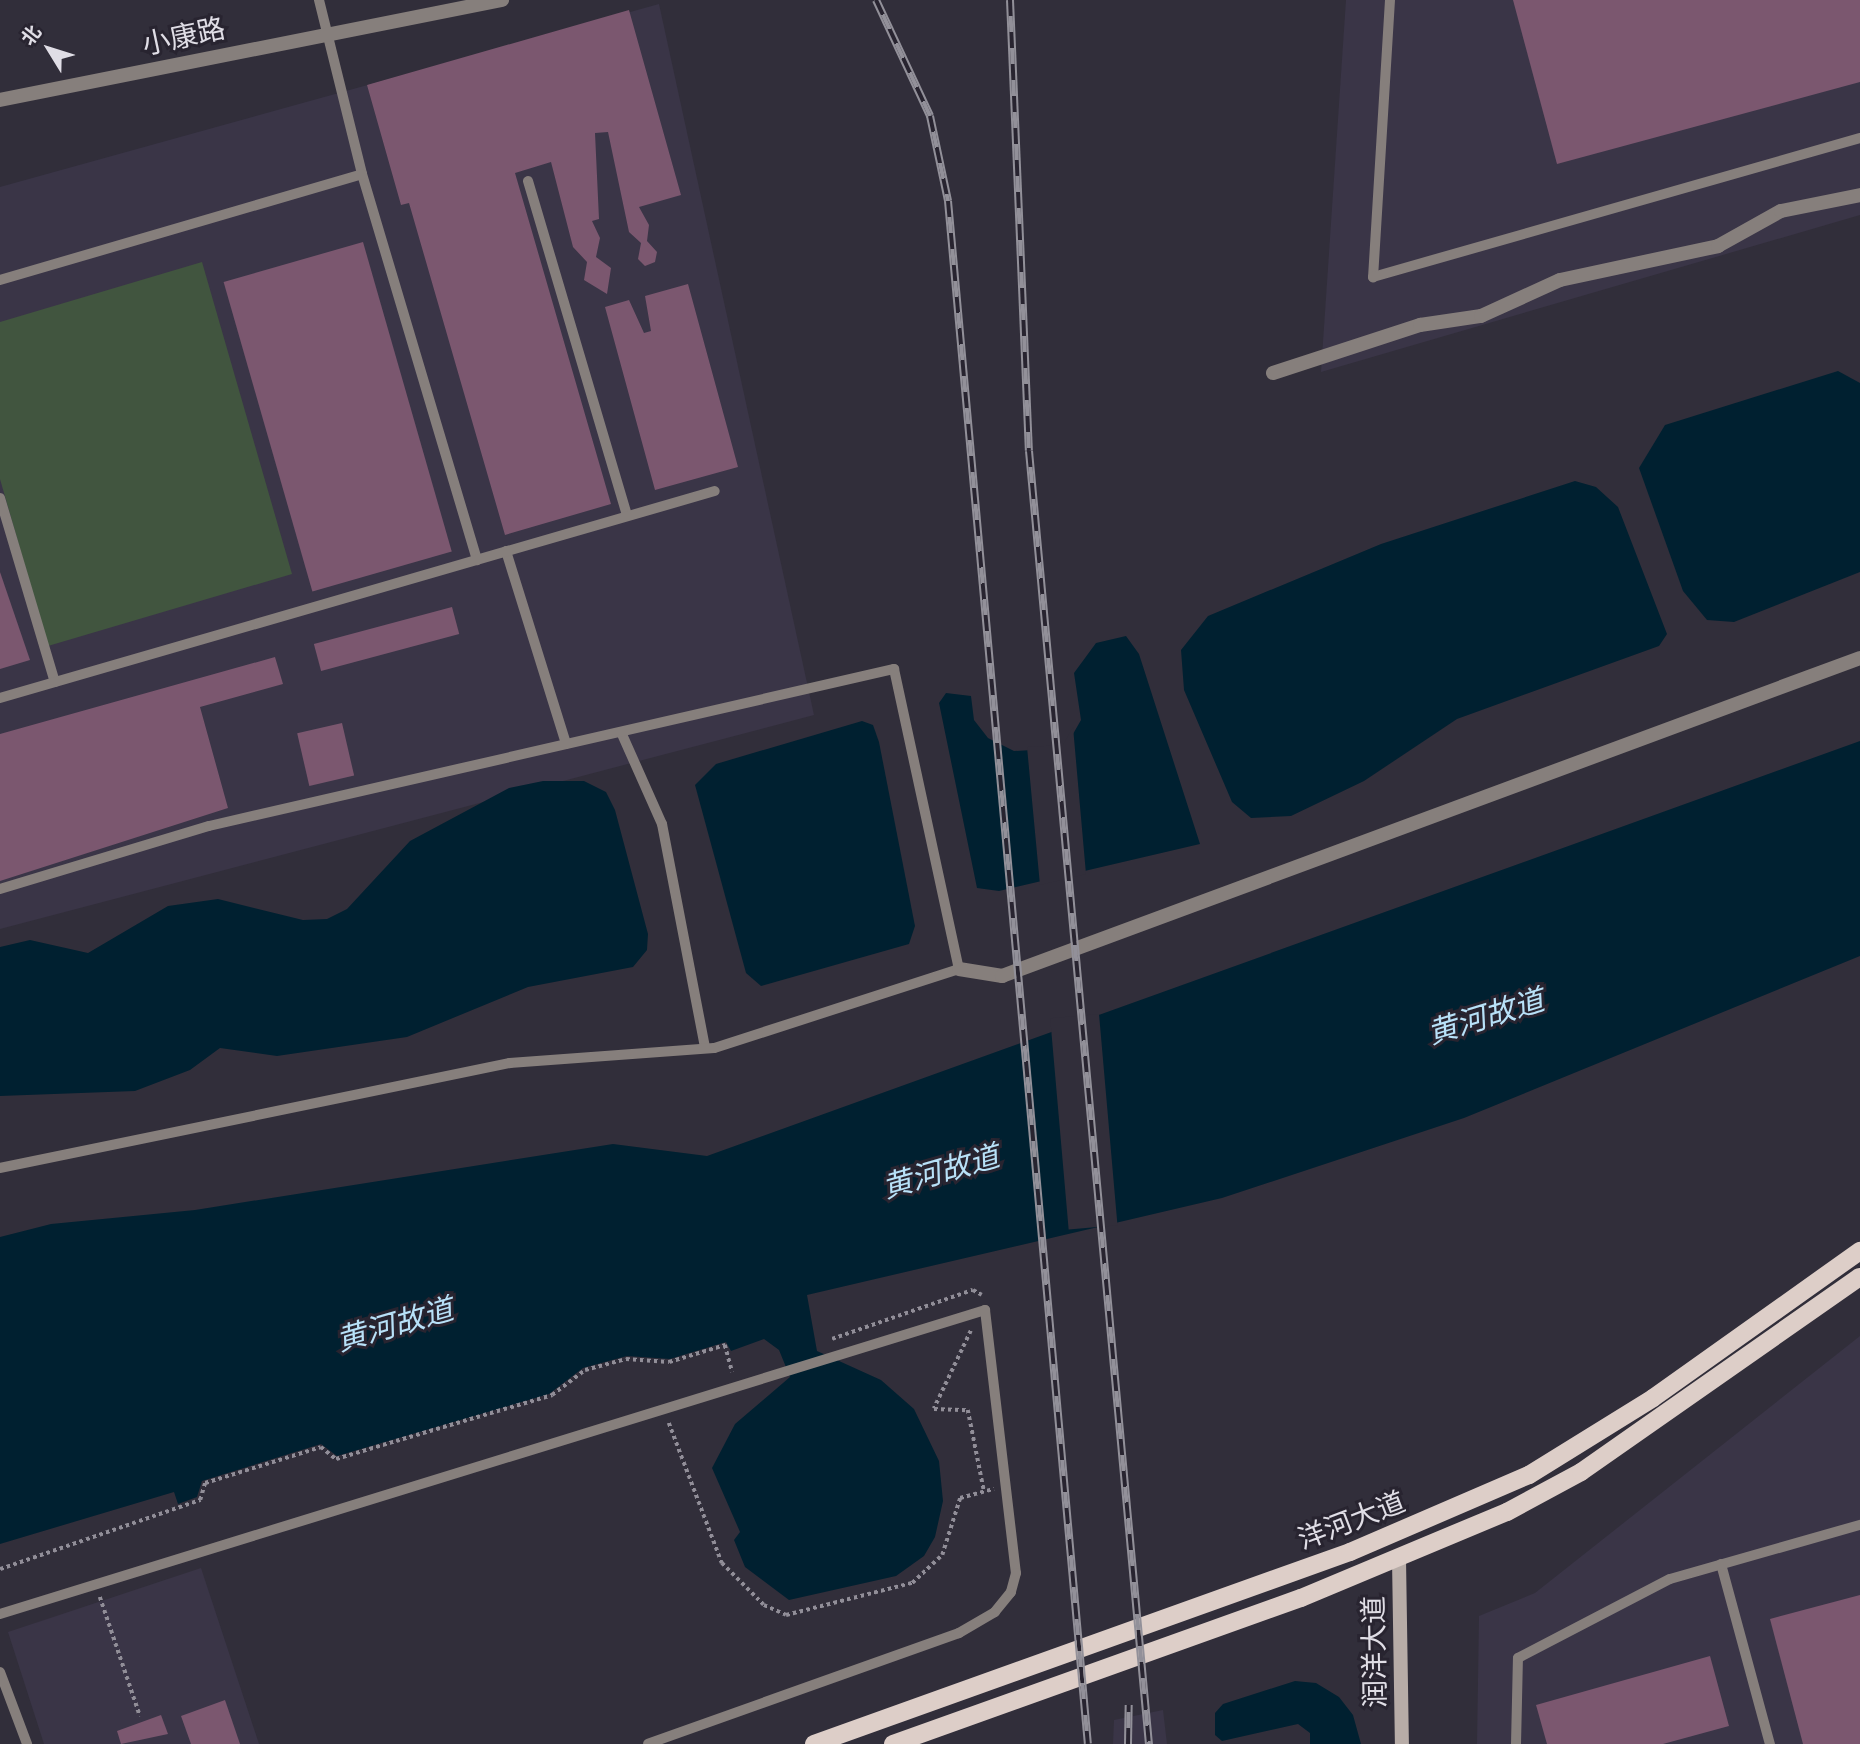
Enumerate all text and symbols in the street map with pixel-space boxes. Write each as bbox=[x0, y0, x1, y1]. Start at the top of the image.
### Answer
street label: 小康路 bbox=[139, 13, 229, 63]
north arrow bbox=[14, 14, 84, 84]
text: 北 bbox=[19, 22, 45, 49]
water label: 黄河故道 bbox=[1423, 983, 1549, 1053]
water label: 黄河故道 bbox=[878, 1139, 1004, 1207]
water label: 黄河故道 bbox=[332, 1292, 458, 1360]
street label: 洋河大道 bbox=[1294, 1486, 1410, 1558]
street label: 润洋大道 bbox=[1358, 1596, 1394, 1708]

